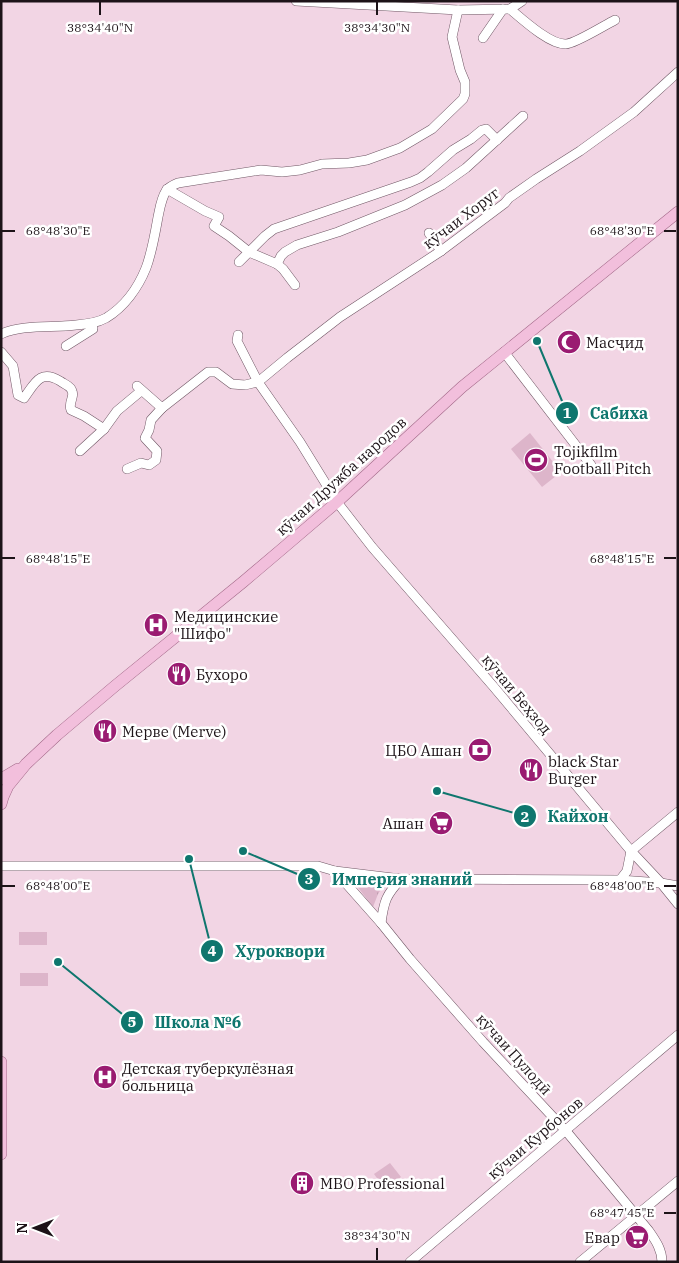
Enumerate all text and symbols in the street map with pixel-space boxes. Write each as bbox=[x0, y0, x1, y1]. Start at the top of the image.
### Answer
text: 38°34'40"N bbox=[67, 20, 133, 35]
text: 38°34'30"N bbox=[344, 20, 410, 35]
street label: кӯчаи Хоруг bbox=[419, 183, 503, 253]
text: 68°48'30"E bbox=[26, 223, 90, 238]
text: 68°48'30"E bbox=[590, 223, 654, 238]
mosque icon: Масҷид bbox=[556, 329, 582, 355]
place label: Масҷид bbox=[586, 333, 644, 352]
callout: Сабиха bbox=[555, 398, 658, 429]
text: 1 bbox=[562, 403, 572, 422]
text: Сабиха bbox=[590, 403, 648, 423]
street label: кӯчаи Дружба народов bbox=[272, 412, 410, 540]
place label: Tojikfilm Football Pitch bbox=[554, 442, 651, 478]
sports icon: Tojikfilm Football Pitch bbox=[523, 447, 549, 473]
text: 68°48'15"E bbox=[26, 551, 90, 566]
text: 68°48'15"E bbox=[590, 551, 654, 566]
place label: Медицинские "Шифо" bbox=[174, 607, 278, 643]
hospital icon: Медицинские "Шифо" bbox=[143, 612, 169, 638]
street label: кӯчаи Беҳзод bbox=[478, 650, 556, 738]
restaurant icon: Бухоро bbox=[166, 661, 192, 687]
place label: Бухоро bbox=[196, 665, 248, 684]
restaurant icon: Мерве (Merve) bbox=[92, 718, 118, 744]
place label: Мерве (Merve) bbox=[122, 722, 226, 741]
bank icon: ЦБО Ашан bbox=[467, 737, 493, 763]
place label: ЦБО Ашан bbox=[385, 741, 462, 760]
place label: black Star Burger bbox=[548, 752, 619, 788]
restaurant icon: black Star Burger bbox=[518, 757, 544, 783]
callout: Кайхон bbox=[513, 801, 619, 832]
text: Кайхон bbox=[547, 806, 609, 826]
text: 2 bbox=[520, 807, 530, 826]
supermarket icon: Ашан bbox=[428, 810, 454, 836]
place label: Ашан bbox=[383, 814, 424, 833]
callout: Империя знаний bbox=[296, 864, 482, 895]
text: 3 bbox=[304, 869, 314, 888]
text: Империя знаний bbox=[332, 869, 472, 889]
text: 68°48'00"E bbox=[26, 878, 90, 893]
text: 68°48'00"E bbox=[590, 878, 654, 893]
callout: Хуроквори bbox=[200, 936, 335, 967]
text: 4 bbox=[207, 941, 217, 960]
text: Хуроквори bbox=[235, 941, 325, 961]
callout: Школа №6 bbox=[119, 1007, 251, 1038]
street label: кӯчаи Пулодӣ bbox=[472, 1009, 556, 1099]
text: 5 bbox=[127, 1012, 137, 1031]
text: Школа №6 bbox=[155, 1012, 241, 1032]
place label: Детская туберкулёзная больница bbox=[122, 1059, 294, 1095]
hospital icon: Детская туберкулёзная больница bbox=[92, 1064, 118, 1090]
street label: кӯчаи Курбонов bbox=[484, 1093, 586, 1183]
building icon: MBO Professional bbox=[289, 1170, 315, 1196]
place label: MBO Professional bbox=[320, 1174, 445, 1193]
north arrow bbox=[10, 1203, 60, 1253]
text: 68°47'45"E bbox=[590, 1205, 654, 1220]
text: N bbox=[13, 1222, 31, 1234]
supermarket icon: Евар bbox=[624, 1224, 650, 1250]
text: 38°34'30"N bbox=[344, 1228, 410, 1243]
place label: Евар bbox=[585, 1228, 620, 1247]

